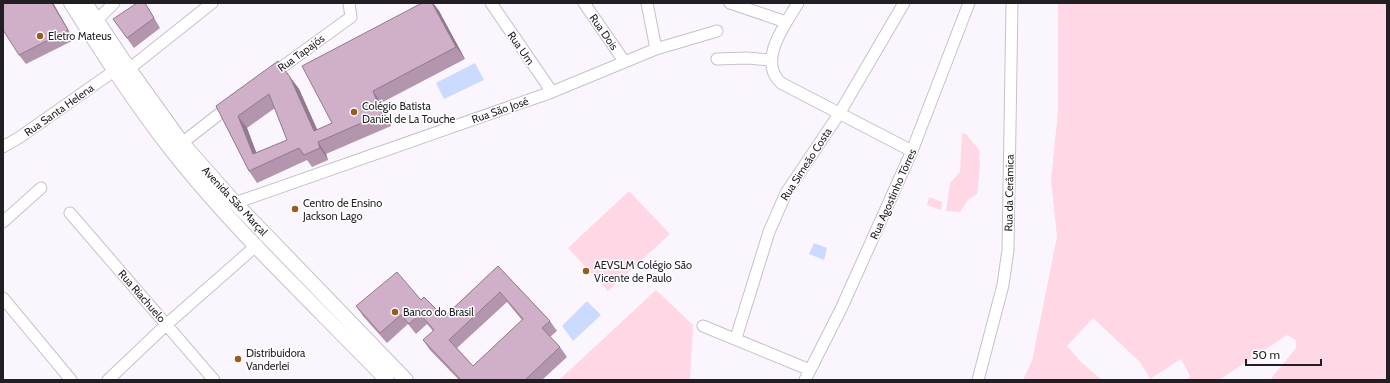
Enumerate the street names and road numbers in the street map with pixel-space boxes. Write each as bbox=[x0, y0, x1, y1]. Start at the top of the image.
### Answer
street label: Rua Dois bbox=[587, 11, 622, 53]
street label: Rua Um bbox=[505, 29, 538, 68]
street label: Rua Tapajós bbox=[275, 31, 328, 75]
street label: Rua Santa Helena bbox=[21, 80, 97, 139]
street label: Rua São José bbox=[470, 94, 531, 126]
street label: Rua Simeão Costa bbox=[777, 124, 835, 203]
street label: Rua Agostinho Tôrres bbox=[867, 146, 919, 241]
street label: Rua da Cerâmica bbox=[1001, 154, 1017, 232]
street label: Avenida São Marçal bbox=[199, 163, 271, 239]
street label: Rua Riachuelo bbox=[115, 267, 169, 325]

